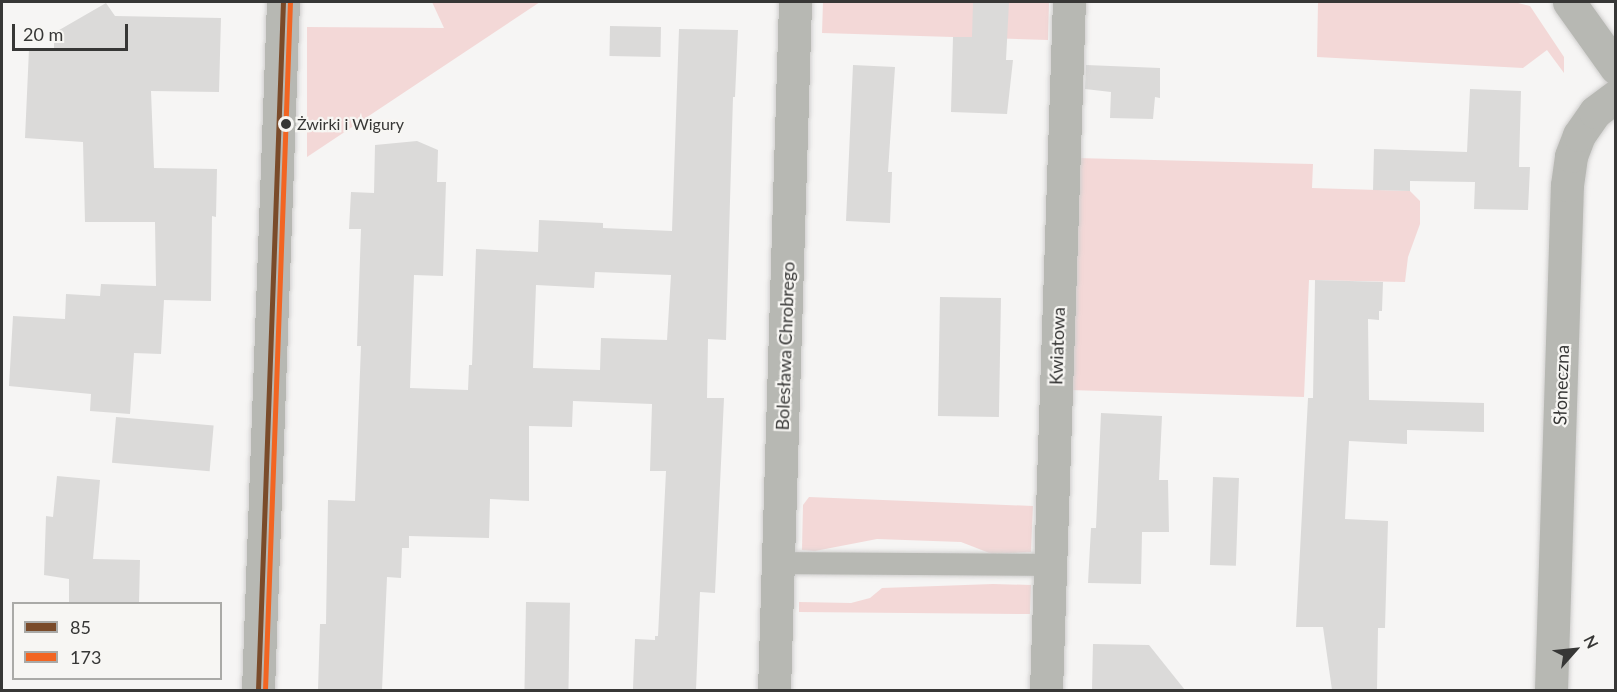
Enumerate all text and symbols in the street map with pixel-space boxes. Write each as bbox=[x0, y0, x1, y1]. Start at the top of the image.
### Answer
scale bar bbox=[15, 12, 130, 50]
text: 20 m bbox=[23, 23, 63, 45]
place label: Żwirki i Wigury bbox=[297, 114, 404, 134]
marker: Żwirki i Wigury bbox=[280, 118, 292, 130]
street label: Bolesława Chrobrego bbox=[771, 261, 799, 431]
street label: Kwiatowa bbox=[1045, 307, 1069, 385]
street label: Słoneczna bbox=[1549, 344, 1573, 426]
legend bbox=[12, 602, 222, 680]
text: 85 bbox=[70, 616, 91, 638]
north arrow bbox=[1545, 620, 1605, 680]
text: N bbox=[1580, 632, 1603, 651]
text: 173 bbox=[70, 646, 101, 668]

